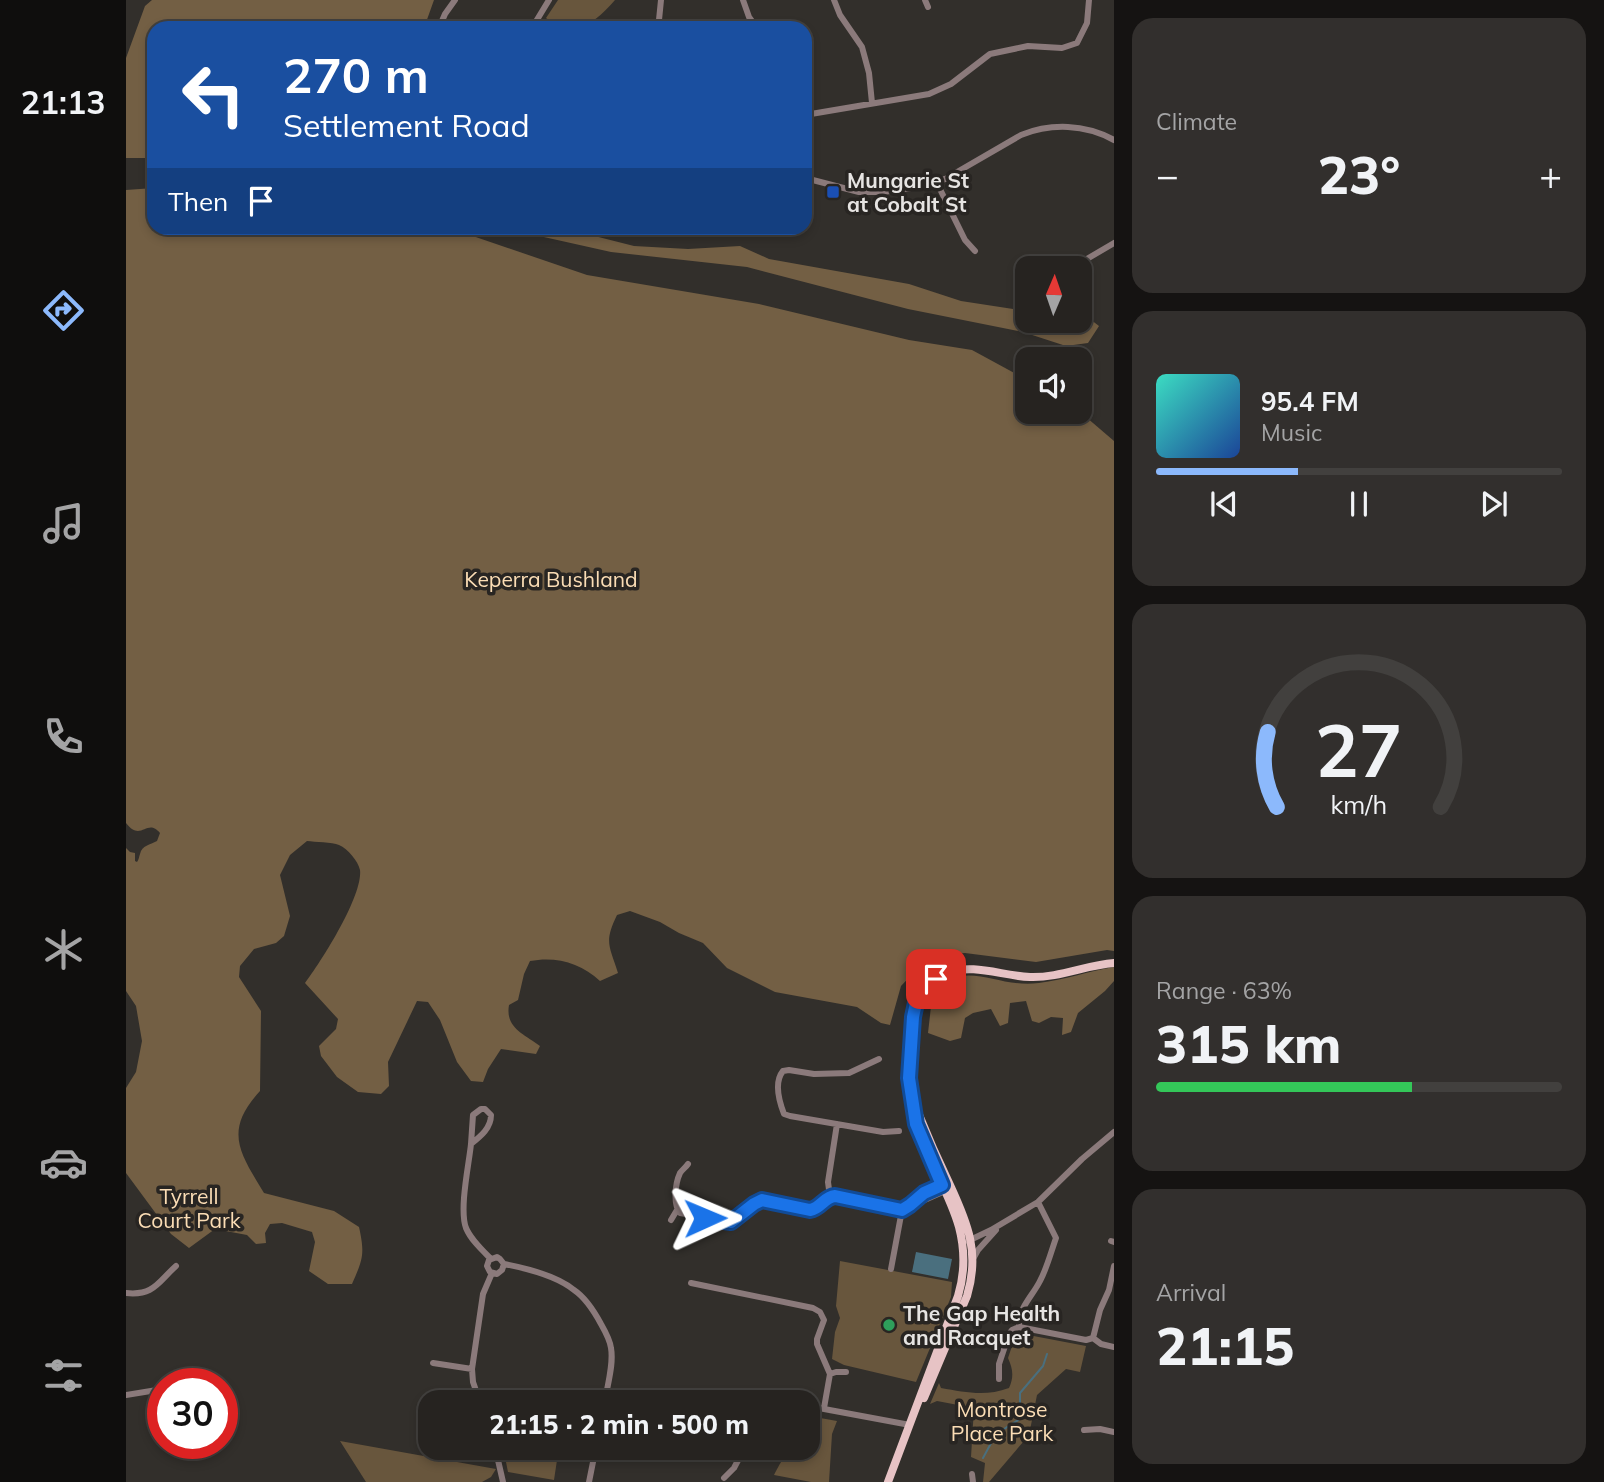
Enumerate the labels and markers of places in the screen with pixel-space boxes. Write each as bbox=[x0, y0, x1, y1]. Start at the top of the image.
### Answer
place label: Mungarie St at Cobalt St bbox=[847, 167, 969, 217]
marker: Mungarie St at Cobalt St bbox=[825, 184, 841, 200]
pin bbox=[906, 949, 966, 1009]
place label: The Gap Health and Racquet bbox=[903, 1300, 1060, 1350]
marker: The Gap Health and Racquet bbox=[881, 1317, 897, 1333]

